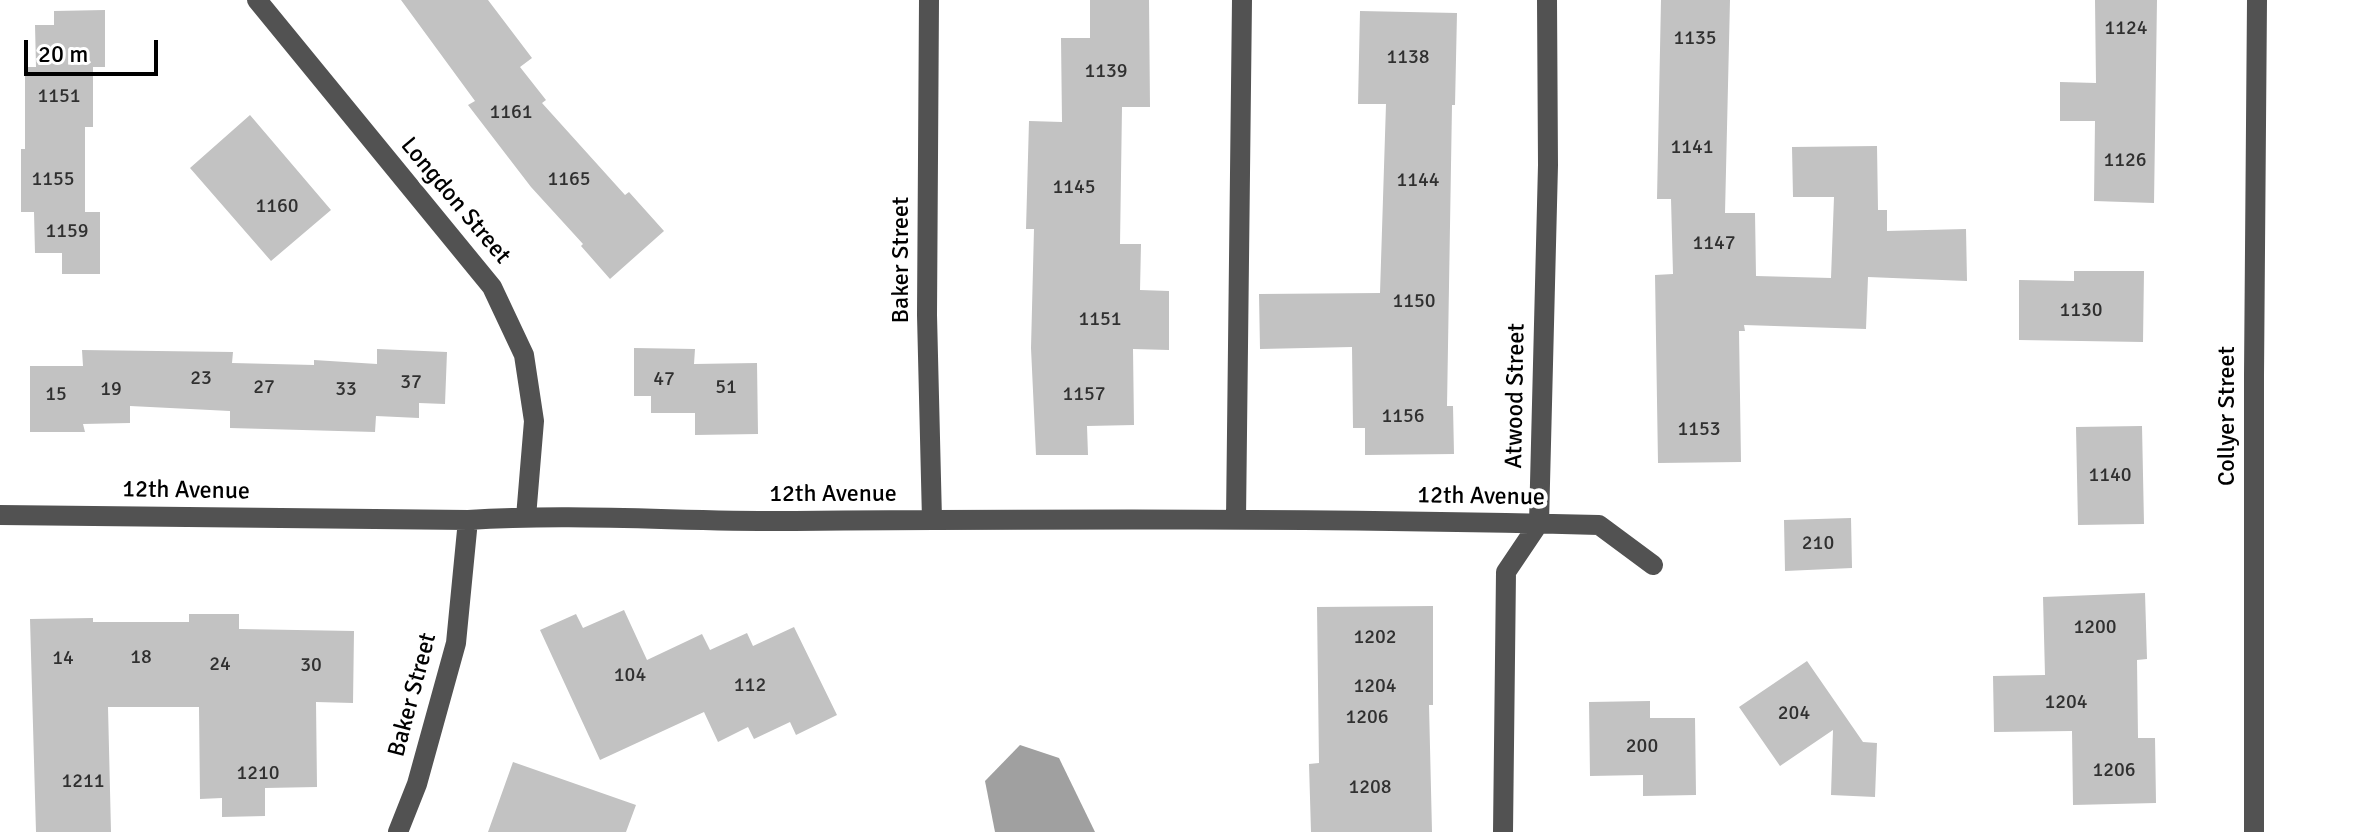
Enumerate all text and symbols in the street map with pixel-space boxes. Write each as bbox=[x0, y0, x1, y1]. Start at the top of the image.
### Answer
house number: 1124 bbox=[2104, 17, 2148, 41]
scale bar bbox=[28, 24, 162, 74]
house number: 1135 bbox=[1673, 27, 1717, 51]
text: 20 m bbox=[38, 39, 88, 69]
house number: 1138 bbox=[1386, 46, 1430, 70]
house number: 1139 bbox=[1084, 60, 1128, 84]
house number: 1151 bbox=[37, 85, 81, 109]
house number: 1161 bbox=[489, 101, 533, 125]
street label: Longdon Street bbox=[394, 132, 516, 270]
house number: 1141 bbox=[1670, 136, 1714, 160]
house number: 1126 bbox=[2103, 149, 2147, 173]
house number: 1155 bbox=[31, 168, 75, 192]
house number: 1165 bbox=[547, 168, 591, 192]
house number: 1144 bbox=[1396, 169, 1440, 193]
house number: 1145 bbox=[1052, 176, 1096, 200]
house number: 1160 bbox=[255, 195, 299, 219]
street label: Baker Street bbox=[888, 197, 916, 323]
house number: 1159 bbox=[45, 220, 89, 244]
house number: 1147 bbox=[1692, 232, 1736, 256]
house number: 1150 bbox=[1392, 290, 1436, 314]
house number: 1130 bbox=[2059, 299, 2103, 323]
house number: 1151 bbox=[1078, 308, 1122, 332]
street label: Atwood Street bbox=[1500, 323, 1532, 469]
street label: Collyer Street bbox=[2214, 346, 2242, 486]
house number: 23 bbox=[190, 367, 212, 391]
house number: 47 bbox=[653, 368, 675, 392]
house number: 37 bbox=[400, 371, 422, 395]
house number: 27 bbox=[253, 376, 275, 400]
house number: 51 bbox=[715, 376, 737, 400]
house number: 19 bbox=[100, 378, 122, 402]
house number: 33 bbox=[335, 378, 357, 402]
house number: 15 bbox=[45, 383, 67, 407]
house number: 1157 bbox=[1062, 383, 1106, 407]
house number: 1156 bbox=[1381, 405, 1425, 429]
house number: 1153 bbox=[1677, 418, 1721, 442]
house number: 1140 bbox=[2088, 464, 2132, 488]
street label: 12th Avenue bbox=[122, 475, 250, 507]
street label: 12th Avenue bbox=[769, 481, 897, 509]
street label: 12th Avenue bbox=[1417, 481, 1545, 513]
house number: 210 bbox=[1802, 532, 1834, 556]
house number: 1200 bbox=[2073, 616, 2117, 640]
house number: 1202 bbox=[1353, 626, 1397, 650]
street label: Baker Street bbox=[383, 630, 443, 760]
house number: 18 bbox=[130, 646, 152, 670]
house number: 14 bbox=[52, 647, 74, 671]
house number: 24 bbox=[209, 653, 231, 677]
house number: 30 bbox=[300, 654, 322, 678]
house number: 104 bbox=[614, 664, 646, 688]
house number: 112 bbox=[734, 674, 766, 698]
house number: 1204 bbox=[1353, 675, 1397, 699]
house number: 1204 bbox=[2044, 691, 2088, 715]
house number: 204 bbox=[1778, 702, 1810, 726]
house number: 1206 bbox=[1345, 706, 1389, 730]
house number: 200 bbox=[1626, 735, 1658, 759]
house number: 1206 bbox=[2092, 759, 2136, 783]
house number: 1210 bbox=[236, 762, 280, 786]
house number: 1211 bbox=[61, 770, 105, 794]
house number: 1208 bbox=[1348, 776, 1392, 800]

